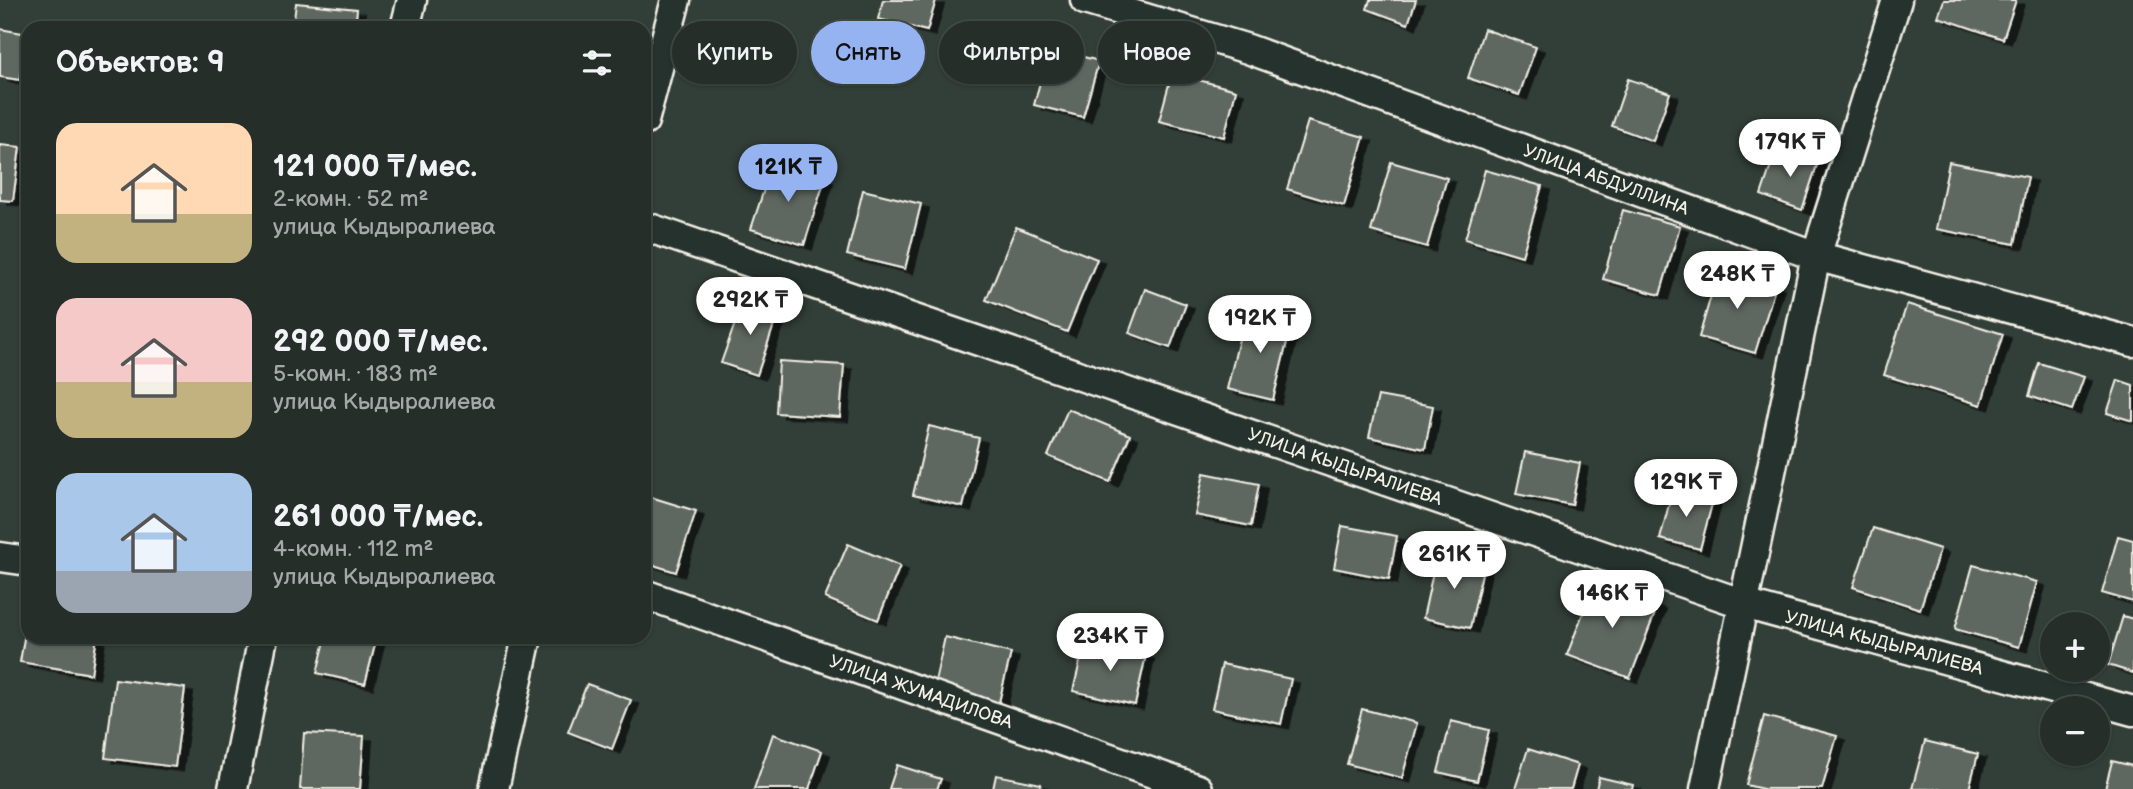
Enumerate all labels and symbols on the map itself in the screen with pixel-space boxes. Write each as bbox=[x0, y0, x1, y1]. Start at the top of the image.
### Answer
pin: 179K ₸ bbox=[1733, 120, 1847, 179]
street label: УЛИЦА АБДУЛЛИНА bbox=[1520, 140, 1692, 220]
pin: 121K ₸ bbox=[731, 144, 845, 204]
pin: 248K ₸ bbox=[1680, 252, 1794, 311]
pin: 292K ₸ bbox=[693, 278, 807, 337]
pin: 192K ₸ bbox=[1203, 296, 1317, 355]
street label: УЛИЦА КЫДЫРАЛИЕВА bbox=[1245, 424, 1445, 510]
pin: 129K ₸ bbox=[1629, 460, 1743, 519]
pin: 261K ₸ bbox=[1397, 532, 1511, 591]
pin: 146K ₸ bbox=[1555, 570, 1669, 630]
street label: УЛИЦА КЫДЫРАЛИЕВА bbox=[1783, 606, 1985, 680]
pin: 234K ₸ bbox=[1053, 614, 1167, 673]
street label: УЛИЦА ЖУМАДИЛОВА bbox=[827, 651, 1015, 733]

